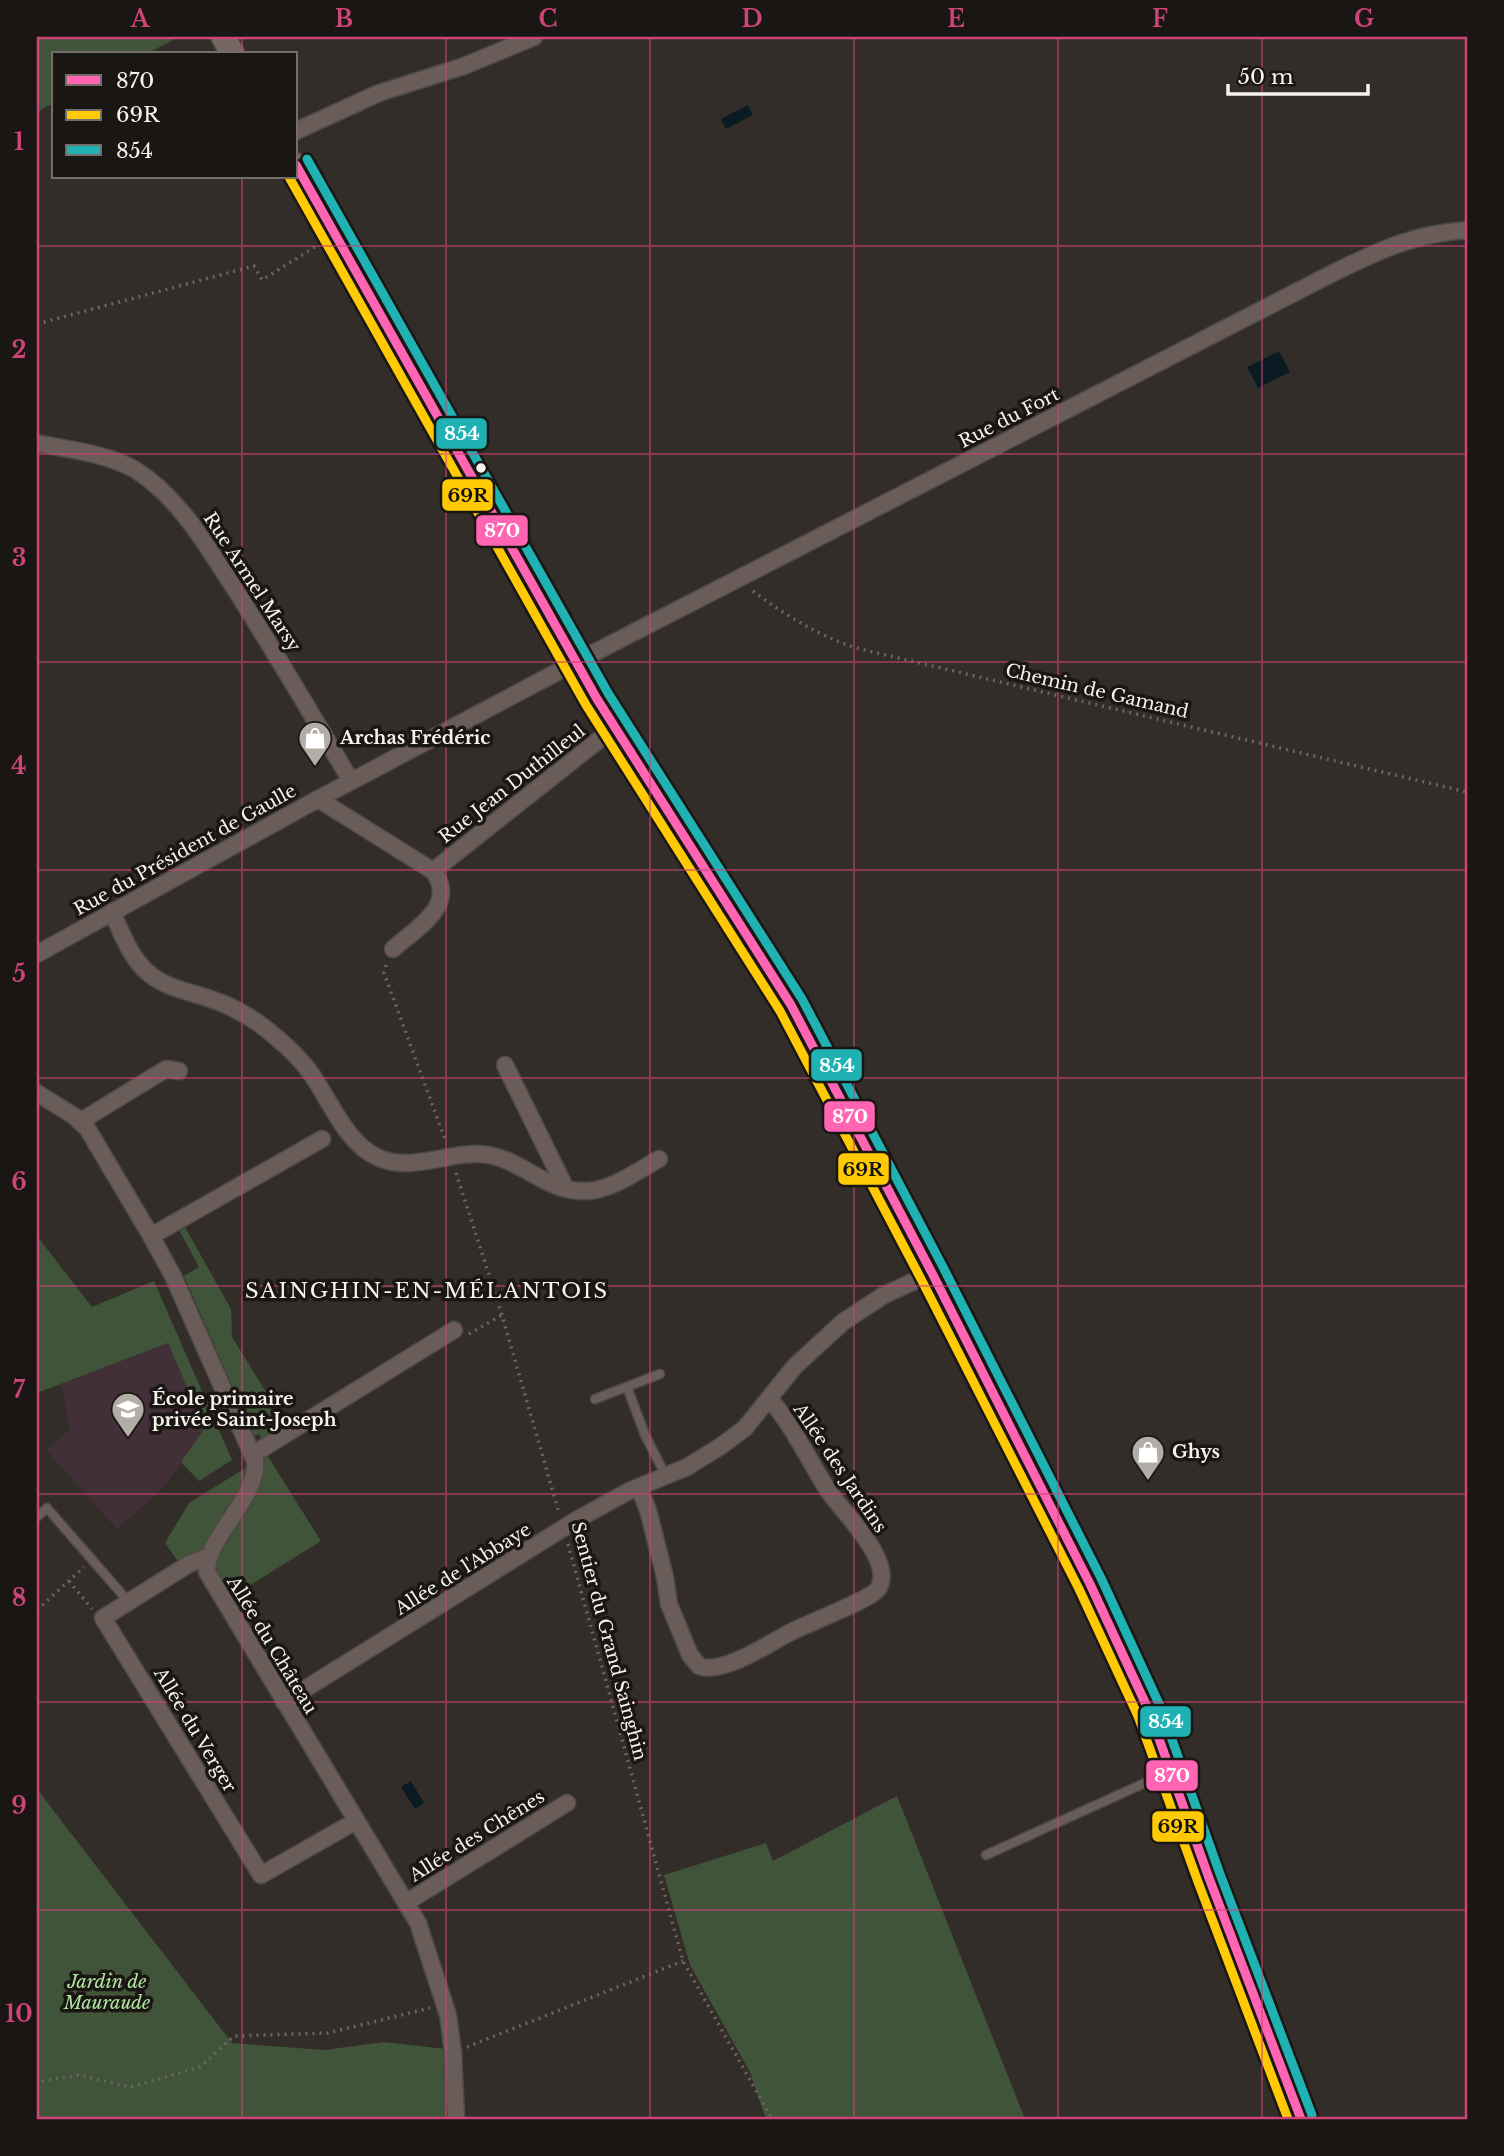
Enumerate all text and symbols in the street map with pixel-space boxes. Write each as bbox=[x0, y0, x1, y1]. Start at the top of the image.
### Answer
text: A bbox=[130, 5, 151, 33]
text: B bbox=[335, 5, 353, 33]
text: C bbox=[539, 5, 557, 33]
text: D bbox=[741, 5, 763, 33]
text: E bbox=[947, 5, 965, 33]
text: F bbox=[1152, 5, 1168, 33]
text: G bbox=[1354, 5, 1374, 33]
legend bbox=[52, 52, 298, 178]
scale bar bbox=[1228, 52, 1368, 96]
text: 50 m bbox=[1238, 64, 1294, 90]
text: 870 bbox=[116, 68, 154, 94]
text: 69R bbox=[116, 102, 161, 128]
text: 1 bbox=[14, 128, 24, 156]
text: 854 bbox=[116, 138, 153, 164]
text: 2 bbox=[12, 336, 26, 364]
street label: Rue du Fort bbox=[955, 383, 1063, 453]
line badge: 854 bbox=[435, 417, 488, 450]
text: 854 bbox=[444, 422, 480, 445]
unlabelled marker bbox=[474, 461, 488, 475]
line badge: 69R bbox=[441, 478, 494, 512]
text: 69R bbox=[447, 484, 490, 507]
street label: Rue Armel Marsy bbox=[199, 508, 306, 656]
line badge: 870 bbox=[475, 514, 529, 547]
text: 870 bbox=[484, 519, 520, 542]
text: 3 bbox=[12, 544, 26, 572]
street label: Chemin de Gamand bbox=[1003, 659, 1191, 723]
shop icon: Archas Frédéric bbox=[296, 719, 334, 768]
street label: Rue Jean Duthilleul bbox=[435, 720, 590, 848]
place label: Archas Frédéric bbox=[339, 727, 490, 749]
text: 4 bbox=[11, 752, 27, 780]
street label: Rue du Président de Gaulle bbox=[70, 780, 300, 920]
text: 5 bbox=[12, 960, 26, 988]
line badge: 854 bbox=[810, 1048, 863, 1082]
text: 854 bbox=[819, 1054, 855, 1077]
line badge: 870 bbox=[823, 1100, 876, 1133]
text: 870 bbox=[832, 1105, 868, 1128]
line badge: 69R bbox=[837, 1152, 890, 1186]
text: 69R bbox=[842, 1158, 885, 1181]
text: 6 bbox=[11, 1168, 27, 1196]
district label: SAINGHIN-EN-MÉLANTOIS bbox=[245, 1278, 609, 1304]
text: 7 bbox=[13, 1376, 26, 1404]
place label: École primaire privée Saint-Joseph bbox=[152, 1387, 337, 1431]
school or university icon: École primaire privée Saint-Joseph bbox=[109, 1390, 147, 1439]
street label: Allée des Jardins bbox=[788, 1398, 891, 1537]
shop icon: Ghys bbox=[1129, 1433, 1167, 1482]
place label: Ghys bbox=[1172, 1441, 1220, 1463]
street label: Allée de l'Abbaye bbox=[390, 1518, 535, 1620]
street label: Sentier du Grand Sainghin bbox=[567, 1519, 651, 1763]
street label: Allée du Château bbox=[222, 1571, 322, 1718]
text: 8 bbox=[12, 1584, 26, 1612]
street label: Allée du Verger bbox=[149, 1663, 241, 1796]
line badge: 854 bbox=[1139, 1705, 1192, 1738]
text: 854 bbox=[1148, 1710, 1184, 1733]
line badge: 870 bbox=[1145, 1759, 1199, 1792]
text: 870 bbox=[1154, 1764, 1190, 1787]
street label: Allée des Chênes bbox=[405, 1786, 549, 1887]
text: 9 bbox=[11, 1792, 27, 1820]
line badge: 69R bbox=[1151, 1810, 1205, 1843]
text: 69R bbox=[1157, 1815, 1200, 1838]
park label: Jardin de Mauraude bbox=[63, 1971, 150, 2014]
text: 10 bbox=[5, 2000, 33, 2028]

